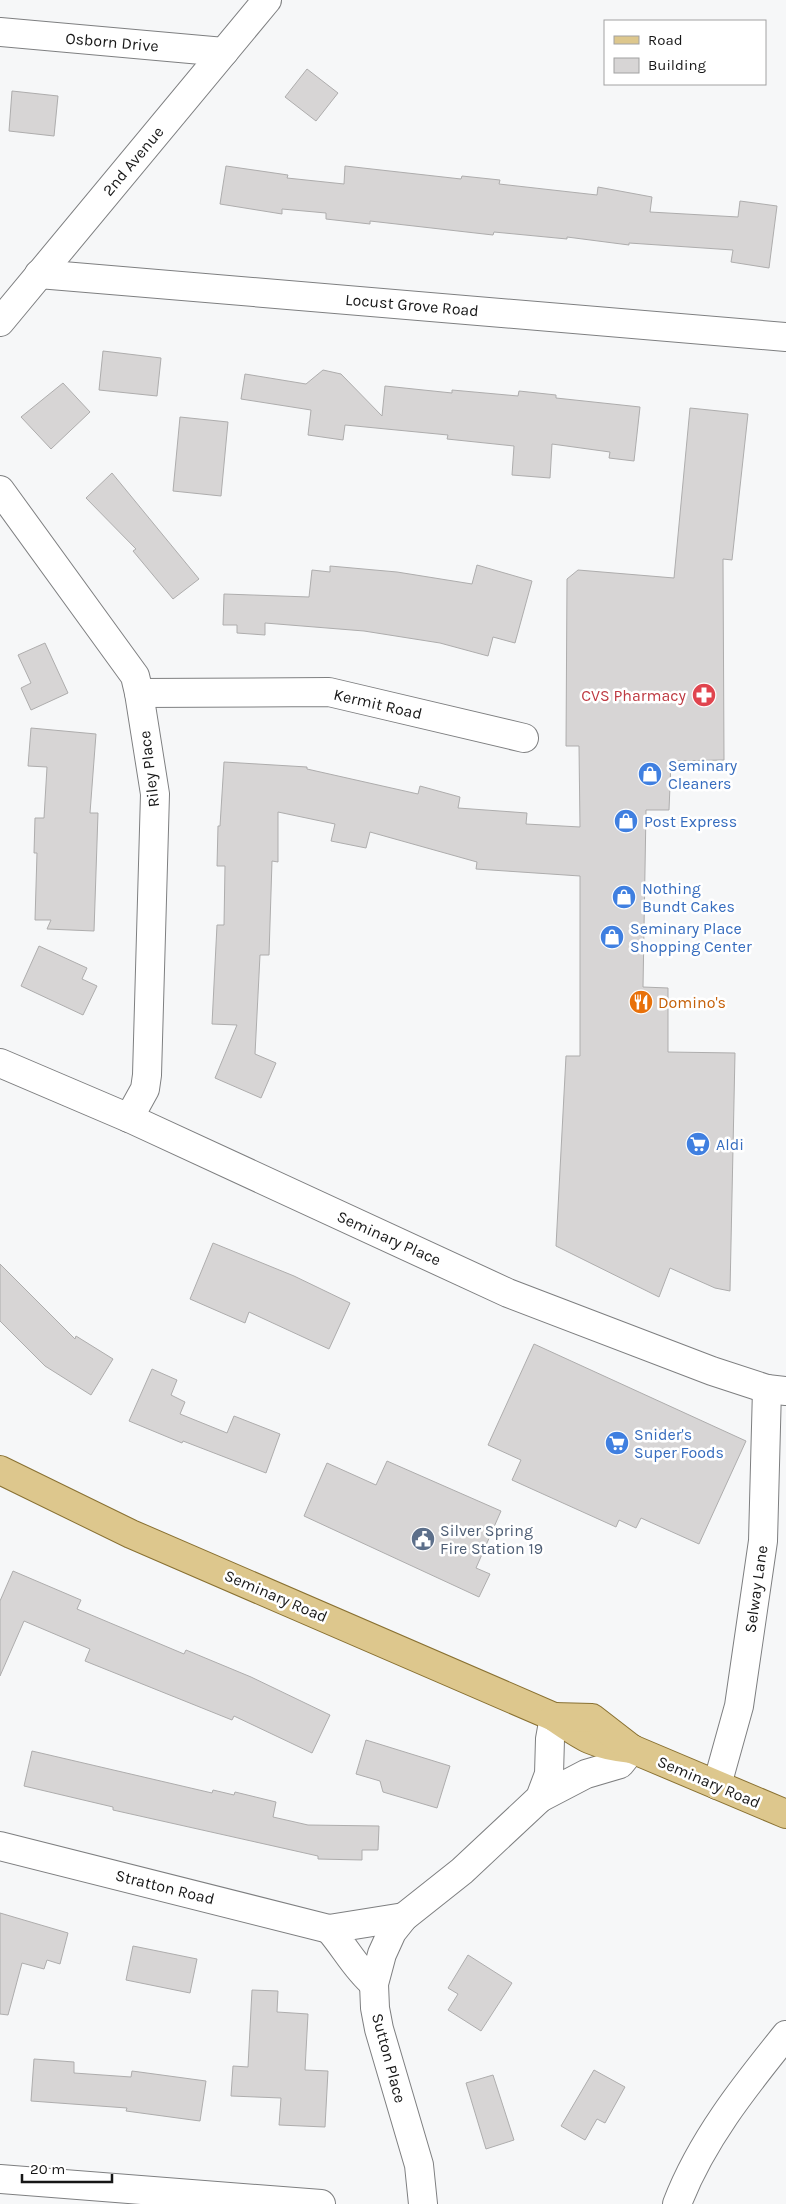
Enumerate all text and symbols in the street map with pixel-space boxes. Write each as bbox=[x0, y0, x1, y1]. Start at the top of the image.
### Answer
legend bbox=[604, 20, 766, 85]
street label: Osborn Drive bbox=[65, 28, 159, 56]
text: Road bbox=[648, 31, 683, 49]
text: Building bbox=[648, 56, 706, 74]
street label: 2nd Avenue bbox=[98, 122, 168, 200]
street label: Locust Grove Road bbox=[344, 290, 480, 320]
pharmacy icon: CVS Pharmacy bbox=[691, 682, 717, 708]
street label: Kermit Road bbox=[332, 685, 424, 723]
place label: CVS Pharmacy bbox=[581, 686, 687, 705]
street label: Riley Place bbox=[135, 730, 163, 808]
place label: Seminary Cleaners bbox=[668, 756, 738, 793]
shop icon: Seminary Cleaners bbox=[637, 761, 663, 787]
shop icon: Post Express bbox=[613, 808, 639, 834]
place label: Post Express bbox=[644, 812, 737, 831]
place label: Nothing Bundt Cakes bbox=[642, 879, 735, 916]
shop icon: Nothing Bundt Cakes bbox=[611, 884, 637, 910]
place label: Seminary Place Shopping Center bbox=[630, 919, 752, 956]
shop icon: Seminary Place Shopping Center bbox=[599, 924, 625, 950]
restaurant icon: Domino's bbox=[628, 989, 654, 1015]
place label: Domino's bbox=[658, 993, 726, 1012]
supermarket icon: Aldi bbox=[685, 1131, 711, 1157]
place label: Aldi bbox=[716, 1135, 744, 1154]
street label: Seminary Place bbox=[334, 1207, 444, 1269]
place label: Snider's Super Foods bbox=[634, 1425, 724, 1462]
supermarket icon: Snider's Super Foods bbox=[604, 1430, 630, 1456]
place label: Silver Spring Fire Station 19 bbox=[440, 1521, 543, 1558]
public building icon: Silver Spring Fire Station 19 bbox=[410, 1526, 436, 1552]
street label: Selway Lane bbox=[740, 1544, 772, 1634]
street label: Seminary Road bbox=[222, 1566, 330, 1626]
street label: Seminary Road bbox=[655, 1752, 763, 1812]
street label: Stratton Road bbox=[114, 1866, 216, 1908]
street label: Sutton Place bbox=[368, 2011, 410, 2105]
scale bar bbox=[22, 2152, 112, 2184]
text: 20 m bbox=[30, 2160, 65, 2178]

